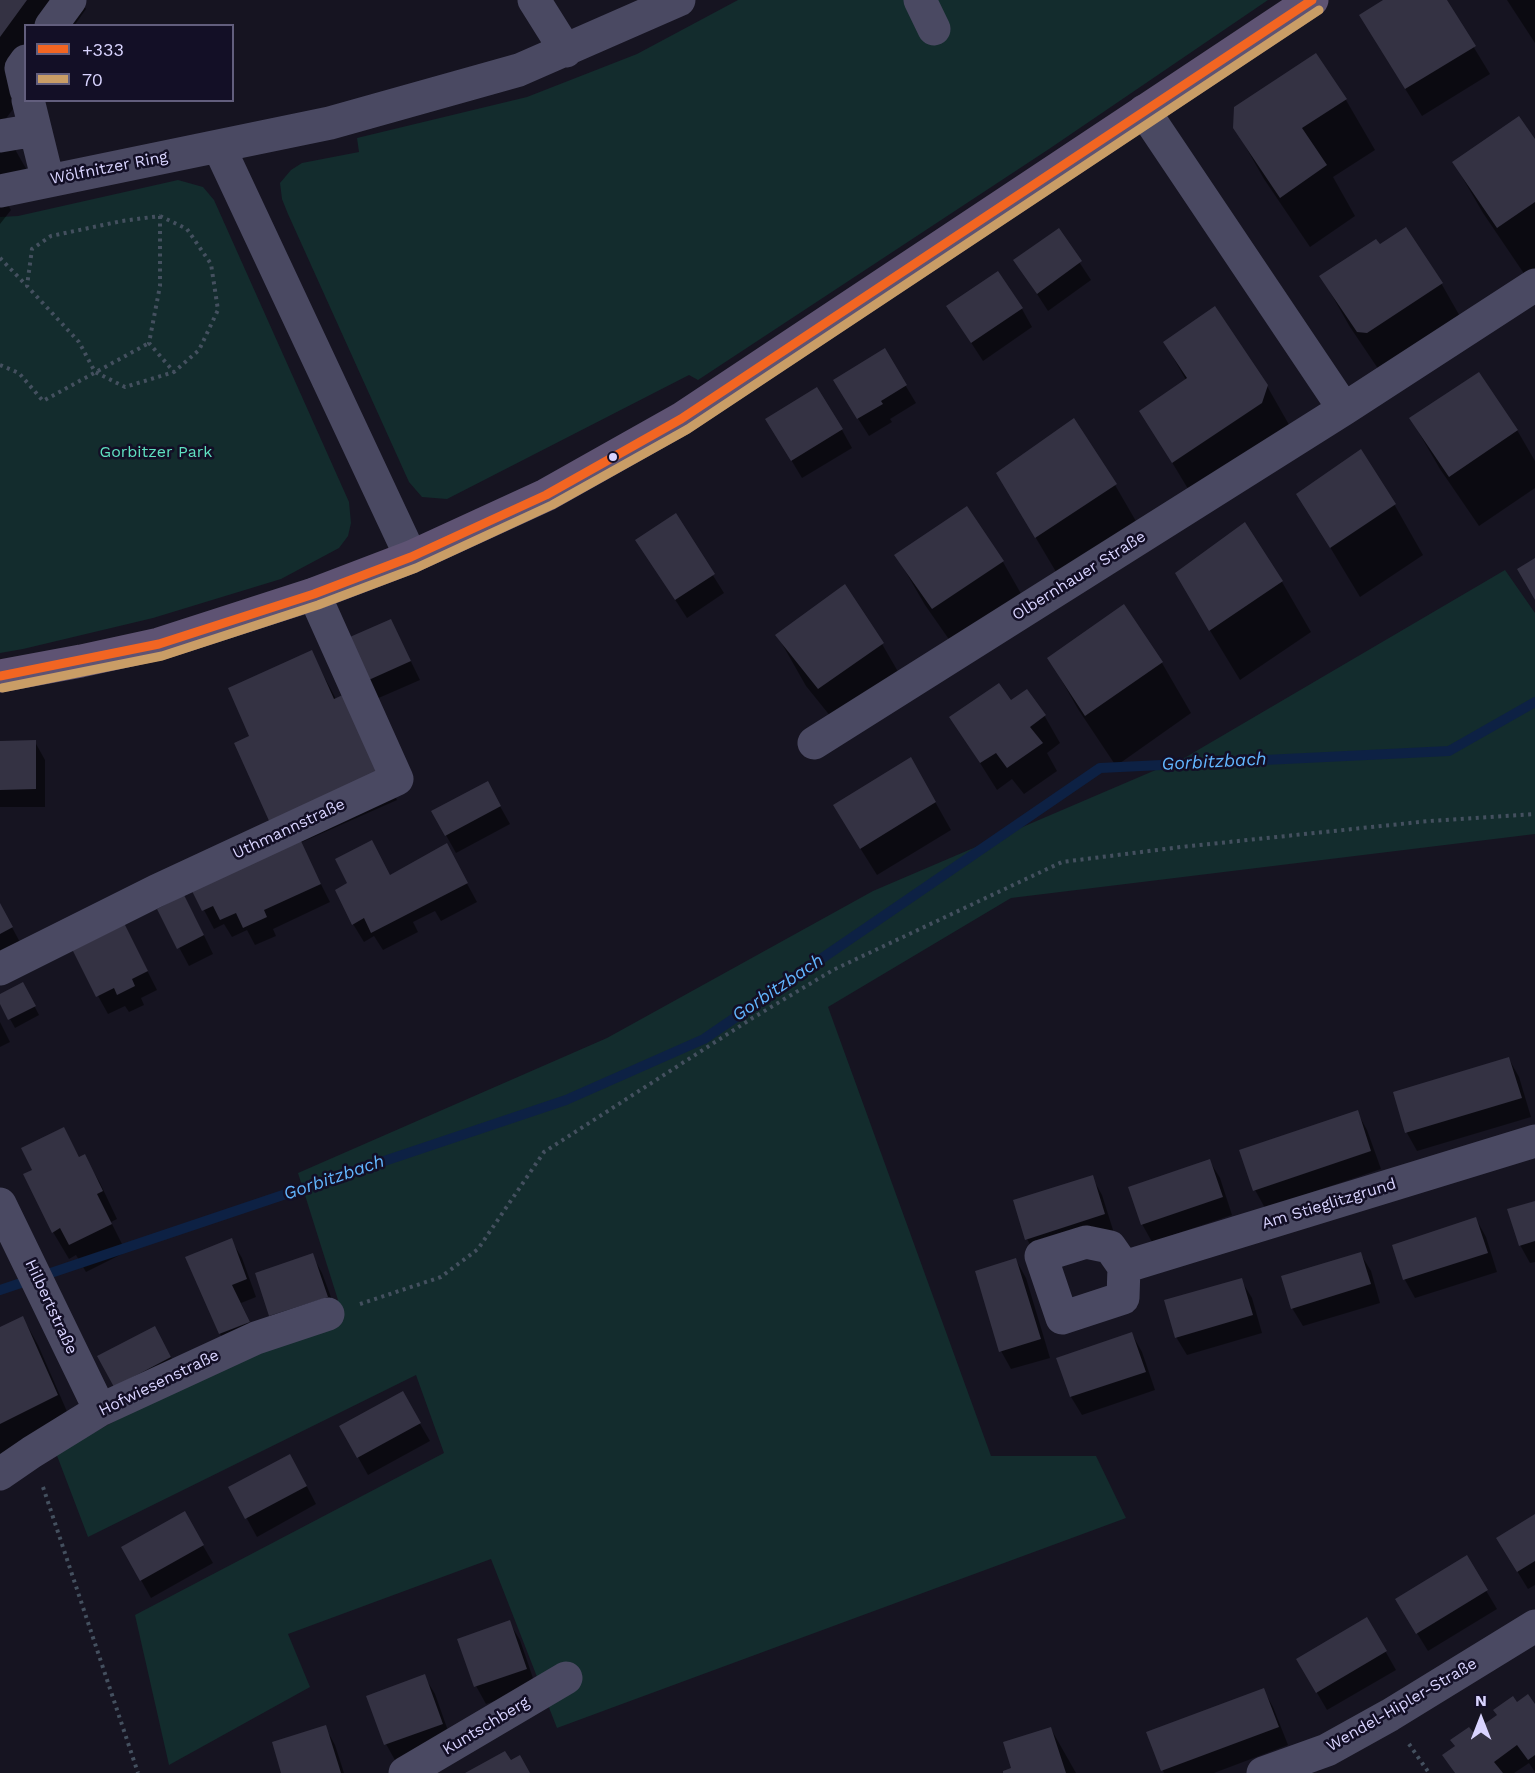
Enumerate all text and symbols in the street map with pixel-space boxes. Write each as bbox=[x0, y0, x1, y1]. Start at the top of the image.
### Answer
legend bbox=[24, 24, 234, 102]
text: +333 bbox=[82, 39, 124, 60]
text: 70 bbox=[82, 69, 103, 90]
street label: Wölfnitzer Ring bbox=[49, 147, 169, 189]
park label: Gorbitzer Park bbox=[100, 442, 212, 462]
unlabelled marker bbox=[607, 451, 619, 463]
street label: Olbernhauer Straße bbox=[1009, 527, 1149, 625]
water label: Gorbitzbach bbox=[1161, 748, 1267, 776]
street label: Uthmannstraße bbox=[230, 795, 348, 863]
water label: Gorbitzbach bbox=[728, 950, 828, 1026]
water label: Gorbitzbach bbox=[281, 1151, 387, 1205]
street label: Am Stieglitzgrund bbox=[1260, 1174, 1398, 1234]
street label: Hilbertstraße bbox=[21, 1256, 81, 1358]
street label: Hofwiesenstraße bbox=[96, 1346, 222, 1420]
street label: Wendel-Hipler-Straße bbox=[1323, 1654, 1481, 1756]
north arrow bbox=[1451, 1689, 1511, 1749]
text: N bbox=[1475, 1691, 1487, 1710]
street label: Kuntschberg bbox=[439, 1693, 533, 1759]

